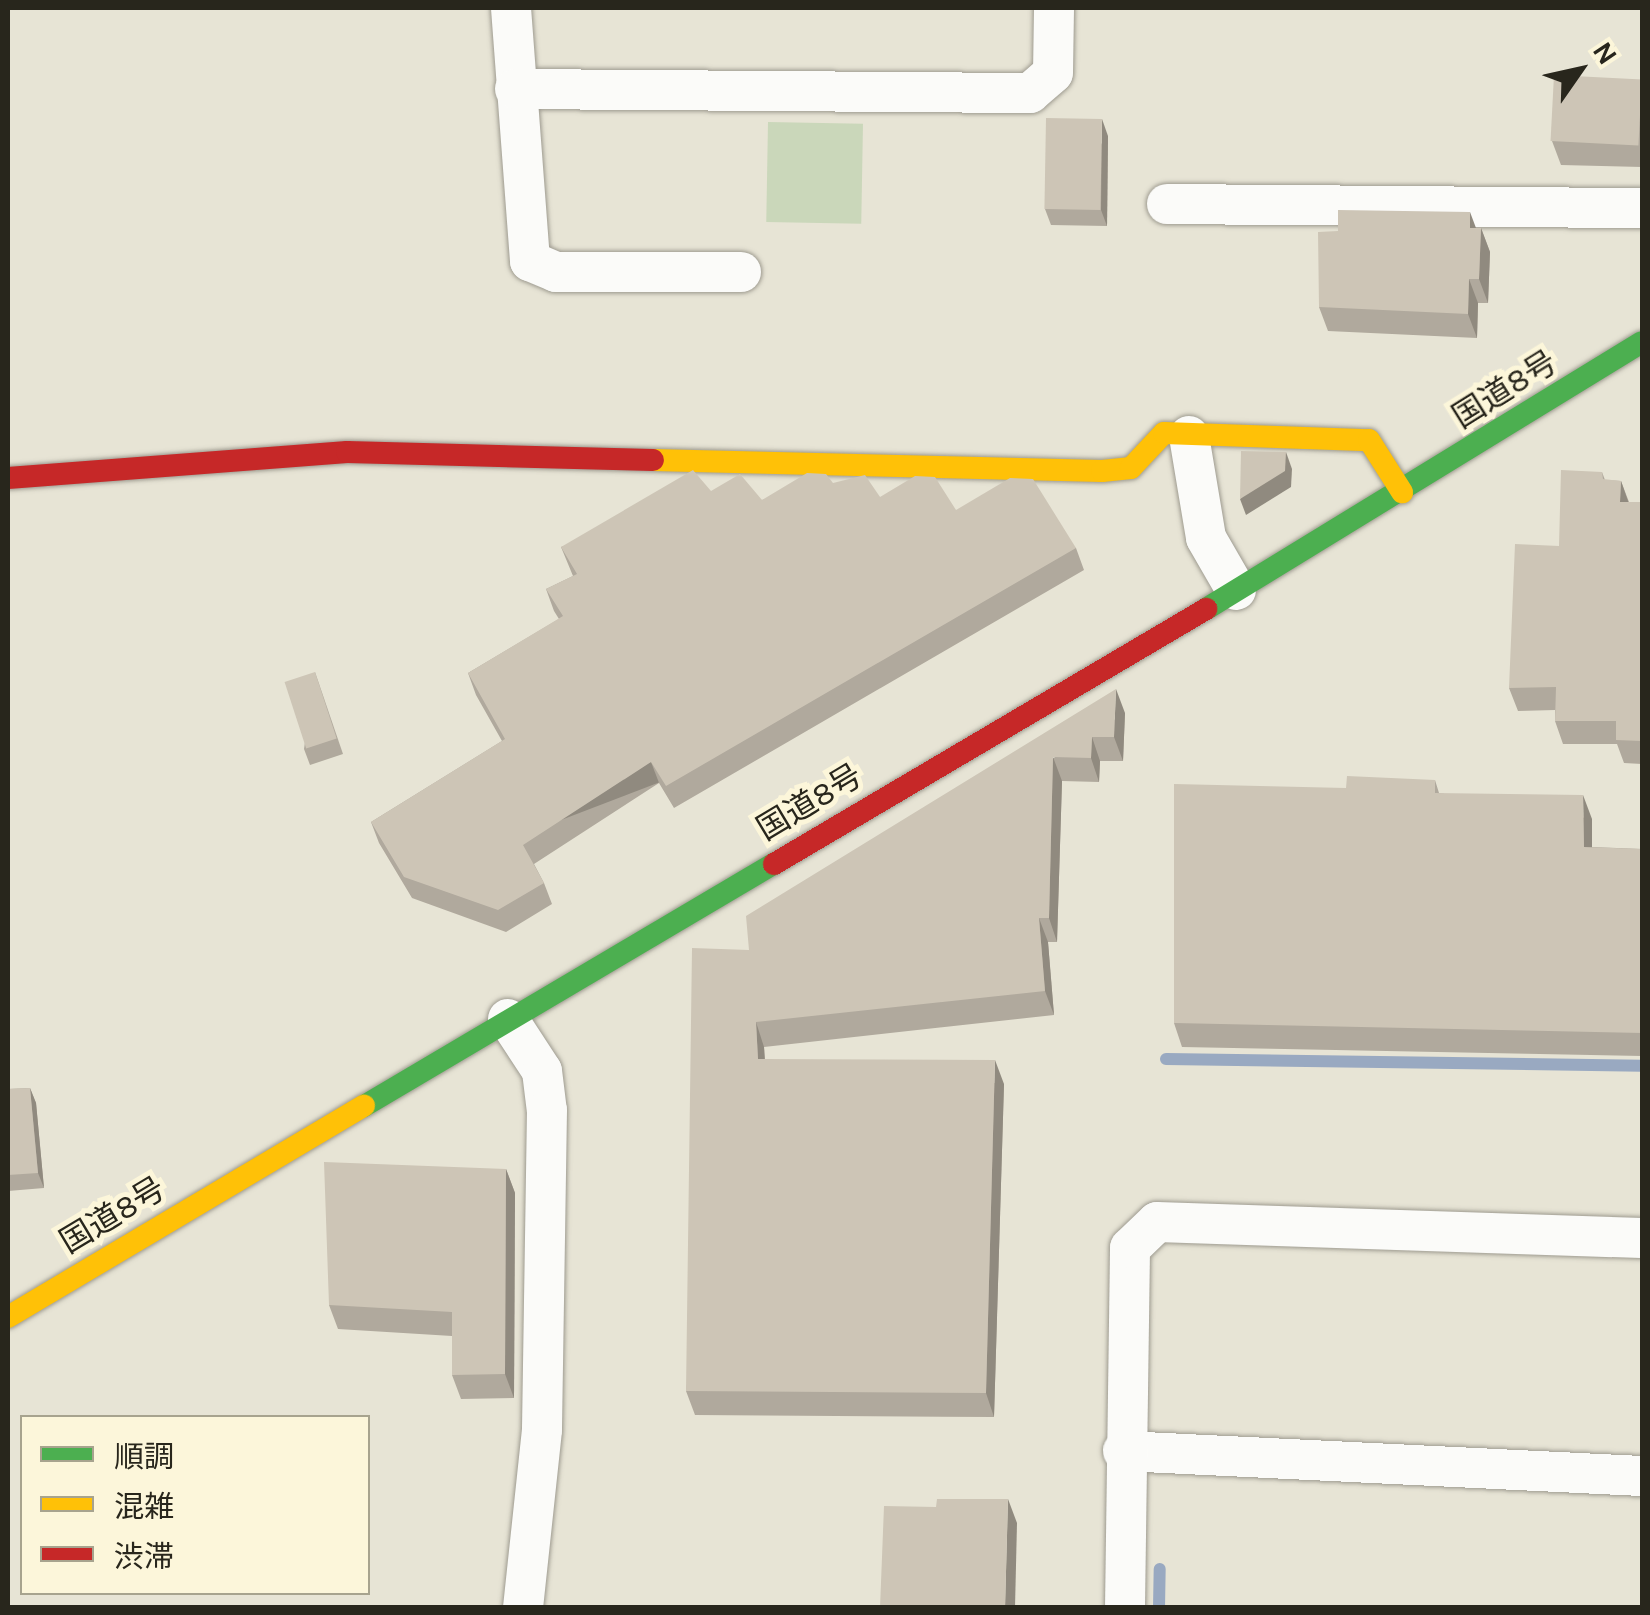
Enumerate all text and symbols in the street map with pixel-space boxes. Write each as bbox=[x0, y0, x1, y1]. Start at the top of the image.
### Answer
north arrow bbox=[1530, 20, 1630, 120]
text: N bbox=[1586, 35, 1625, 70]
street label: 国道8号 bbox=[1446, 343, 1564, 437]
street label: 国道8号 bbox=[751, 757, 869, 849]
street label: 国道8号 bbox=[54, 1170, 172, 1262]
legend bbox=[20, 1415, 370, 1595]
text: 順調 bbox=[114, 1439, 174, 1475]
text: 混雑 bbox=[114, 1489, 174, 1525]
text: 渋滞 bbox=[114, 1539, 174, 1575]

